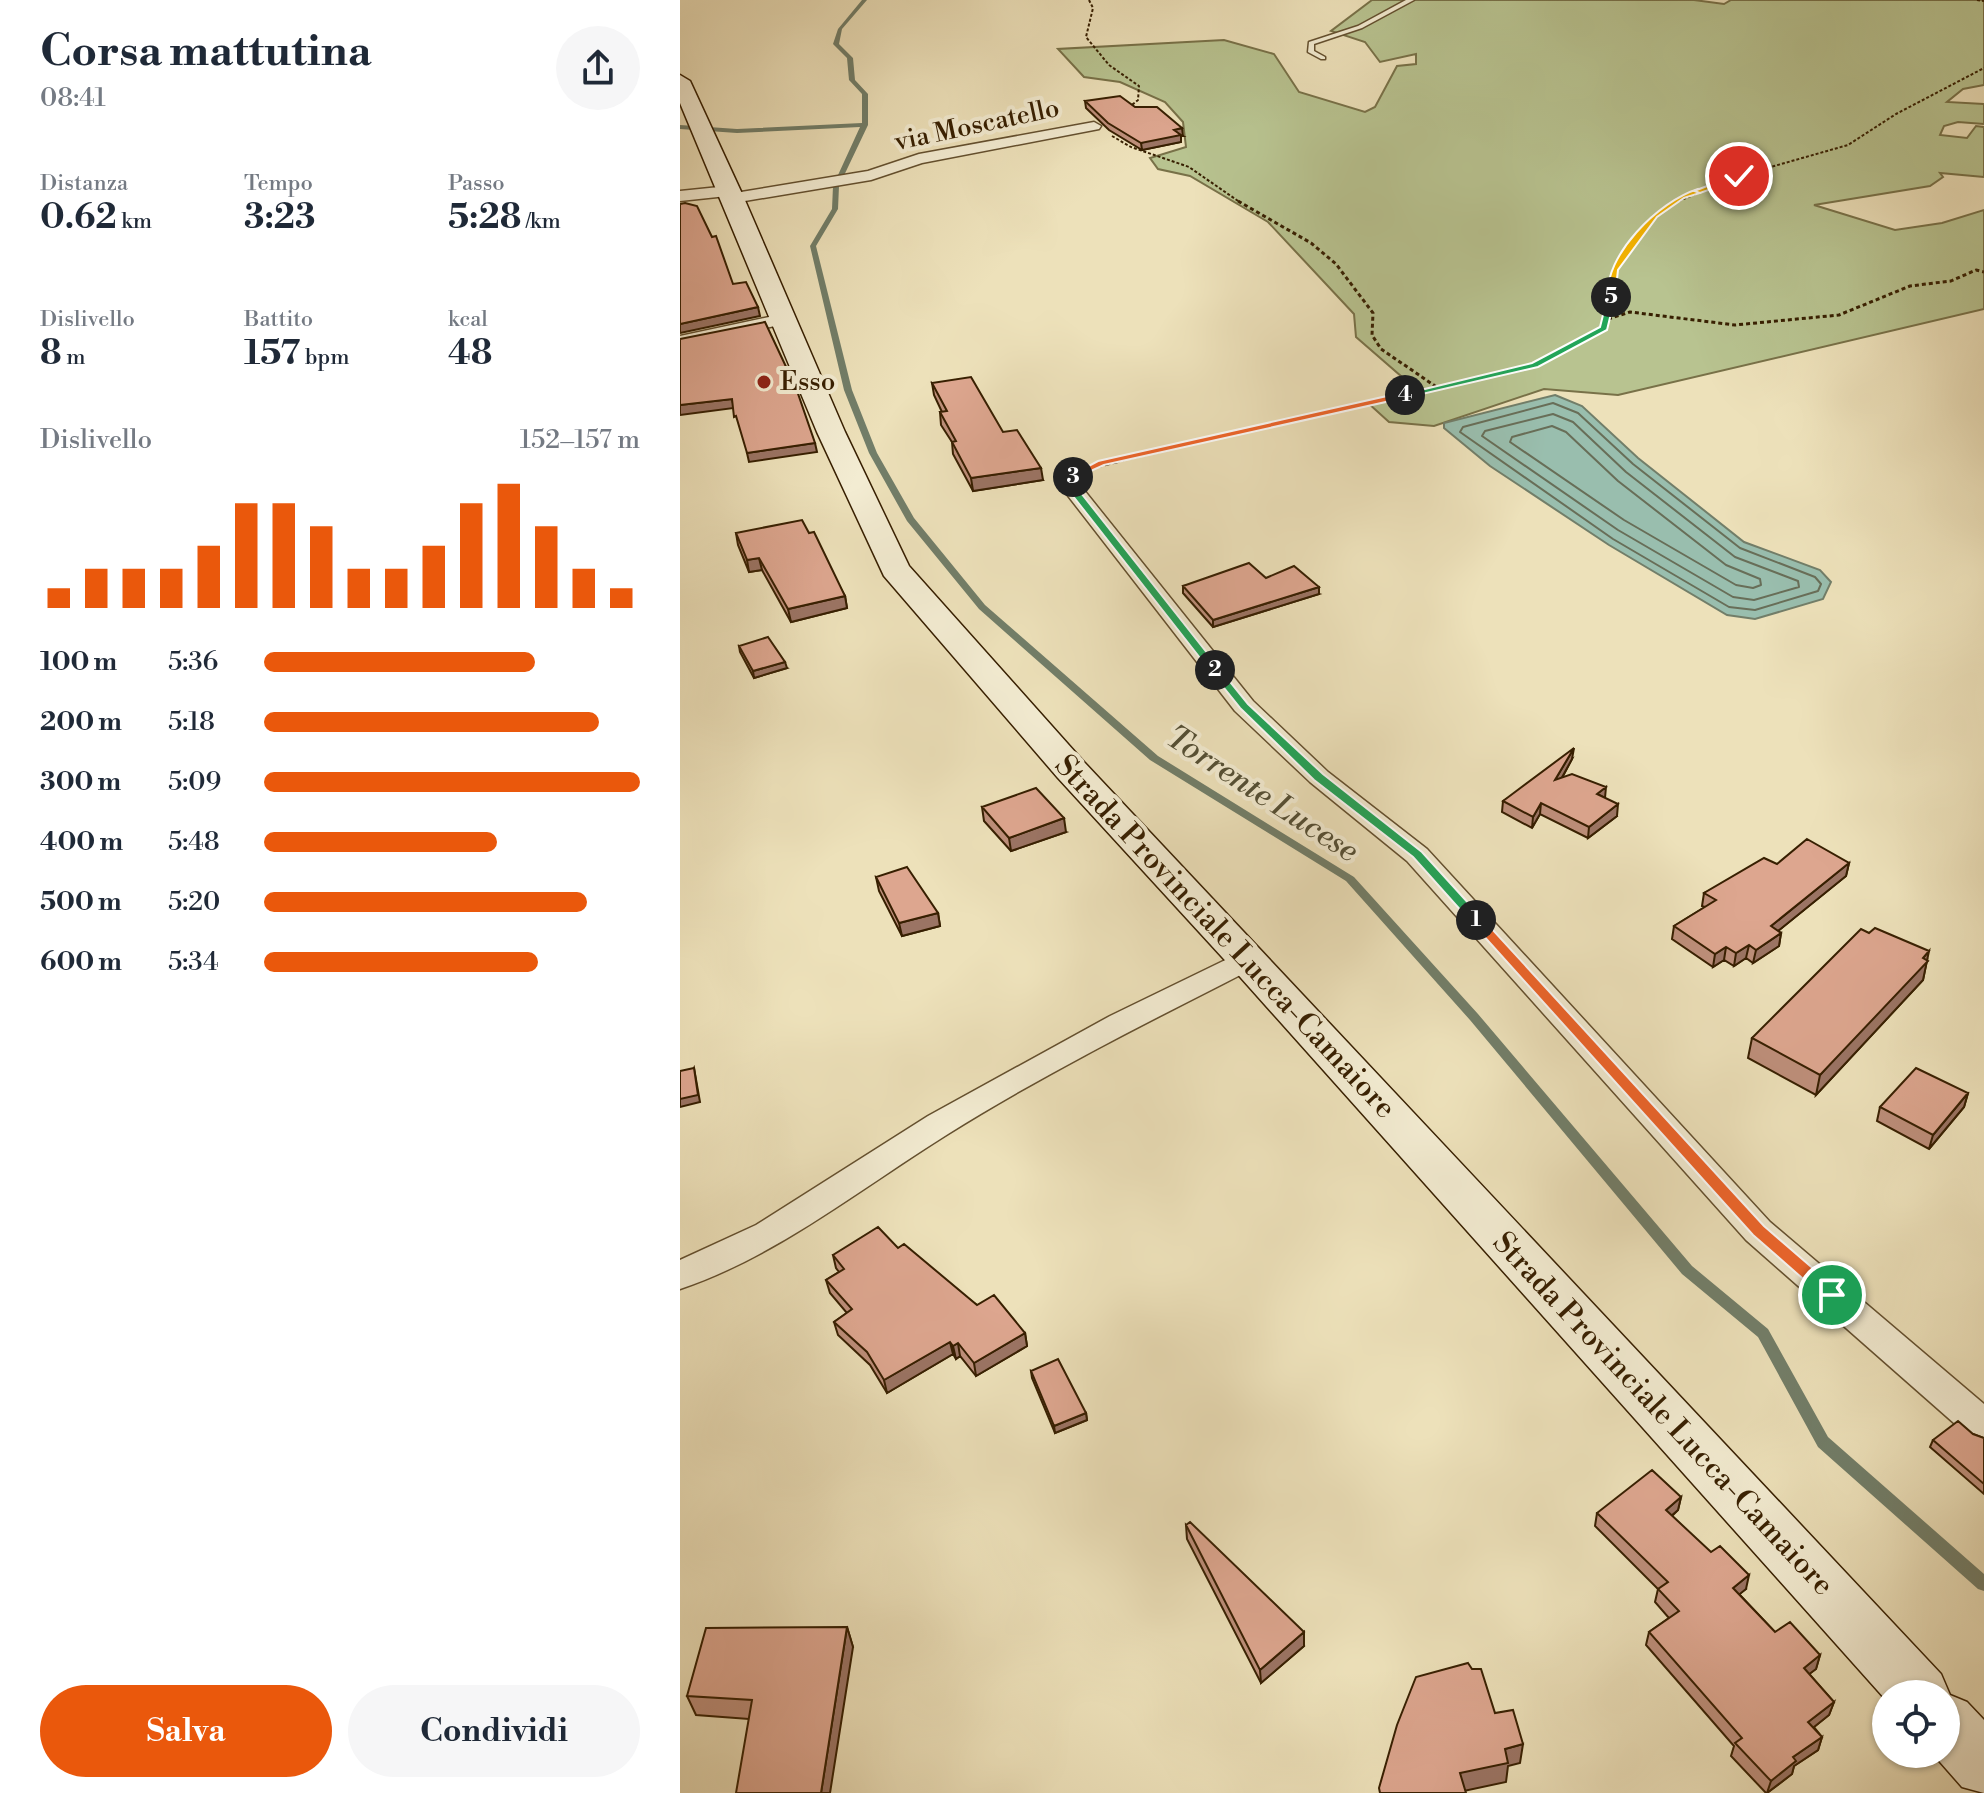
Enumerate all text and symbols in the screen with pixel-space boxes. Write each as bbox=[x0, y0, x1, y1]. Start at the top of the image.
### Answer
text: Corsa mattutina bbox=[40, 24, 372, 79]
button: share bbox=[556, 26, 640, 110]
text: 08:41 bbox=[40, 82, 106, 114]
street label: via Moscatello bbox=[891, 92, 1062, 158]
pin bbox=[1705, 142, 1773, 210]
icon: check bbox=[1717, 154, 1761, 198]
text: Distanza bbox=[40, 170, 128, 197]
text: Tempo bbox=[244, 170, 313, 197]
text: Passo bbox=[448, 170, 505, 197]
text: 0.62 bbox=[40, 197, 117, 239]
text: 3:23 bbox=[244, 197, 316, 239]
text: 5:28 bbox=[448, 197, 521, 239]
text: km bbox=[117, 208, 152, 235]
text: /km bbox=[521, 208, 561, 235]
pin: 5 bbox=[1591, 277, 1631, 317]
text: 5 bbox=[1604, 283, 1618, 310]
text: Dislivello bbox=[40, 306, 135, 333]
text: Battito bbox=[244, 306, 313, 333]
text: kcal bbox=[448, 306, 488, 333]
text: 8 bbox=[40, 333, 62, 375]
text: 157 bbox=[244, 333, 300, 375]
text: 48 bbox=[448, 333, 492, 375]
text: m bbox=[62, 344, 85, 371]
text: bpm bbox=[300, 344, 349, 371]
place label: Esso bbox=[780, 366, 835, 398]
marker: Esso bbox=[755, 373, 773, 391]
pin: 4 bbox=[1385, 375, 1425, 415]
text: 4 bbox=[1398, 381, 1412, 408]
text: Dislivello bbox=[40, 424, 152, 456]
text: 152–157 m bbox=[520, 424, 640, 456]
pin: 3 bbox=[1053, 457, 1093, 497]
text: 3 bbox=[1066, 463, 1080, 490]
text: 100 m bbox=[40, 646, 117, 678]
text: 5:36 bbox=[168, 646, 218, 678]
pin: 2 bbox=[1195, 650, 1235, 690]
text: 2 bbox=[1208, 656, 1222, 683]
text: 200 m bbox=[40, 706, 122, 738]
text: 5:18 bbox=[168, 706, 215, 738]
water label: Torrente Lucese bbox=[1158, 717, 1366, 871]
street label: Strada Provinciale Lucca-Camaiore bbox=[1046, 747, 1404, 1127]
text: 300 m bbox=[40, 766, 121, 798]
text: 5:09 bbox=[168, 766, 221, 798]
text: 400 m bbox=[40, 826, 123, 858]
text: 5:48 bbox=[168, 826, 220, 858]
text: 500 m bbox=[40, 886, 122, 918]
text: 5:20 bbox=[168, 886, 220, 918]
pin: 1 bbox=[1456, 900, 1496, 940]
text: 1 bbox=[1471, 906, 1481, 933]
text: 600 m bbox=[40, 946, 122, 978]
text: 5:34 bbox=[168, 946, 218, 978]
street label: Strada Provinciale Lucca-Camaiore bbox=[1484, 1224, 1842, 1604]
pin bbox=[1798, 1261, 1866, 1329]
icon: arrive bbox=[1810, 1273, 1854, 1317]
map controls bbox=[1872, 1680, 1960, 1768]
button: locate bbox=[1872, 1680, 1960, 1768]
button: Salva bbox=[40, 1685, 332, 1777]
button: Condividi bbox=[348, 1685, 640, 1777]

